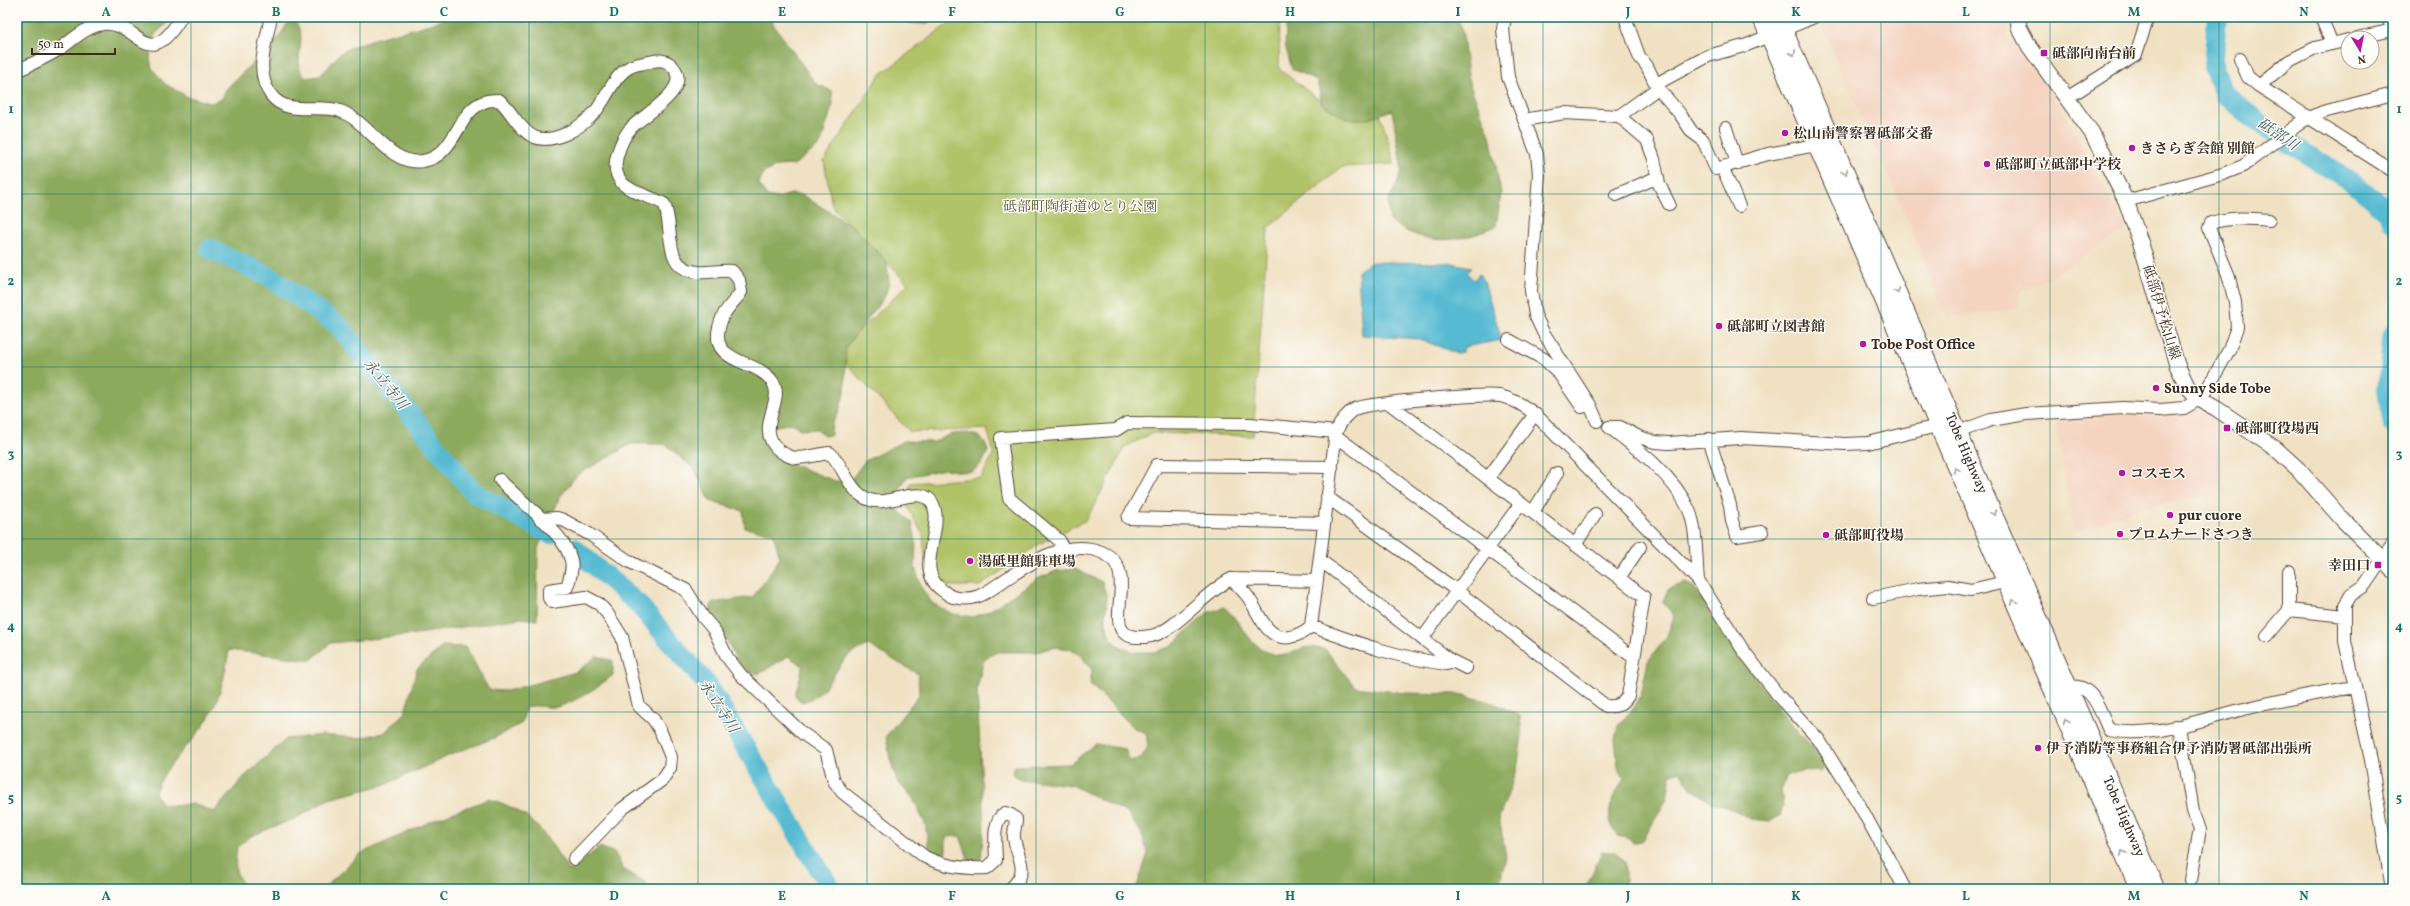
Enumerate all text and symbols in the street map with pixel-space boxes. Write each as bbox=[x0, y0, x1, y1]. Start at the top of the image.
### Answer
text: A bbox=[101, 4, 111, 22]
text: B bbox=[272, 4, 281, 22]
text: C bbox=[440, 4, 448, 22]
text: D bbox=[609, 4, 619, 22]
text: E bbox=[778, 4, 786, 22]
text: F bbox=[948, 4, 956, 22]
text: G bbox=[1115, 4, 1125, 22]
text: H bbox=[1285, 4, 1295, 22]
text: I bbox=[1456, 4, 1461, 22]
text: J bbox=[1625, 4, 1631, 22]
text: K bbox=[1791, 4, 1801, 22]
text: L bbox=[1962, 4, 1970, 22]
text: M bbox=[2128, 4, 2141, 22]
text: N bbox=[2299, 4, 2309, 22]
scale bar bbox=[32, 30, 115, 56]
north arrow bbox=[2340, 30, 2380, 70]
text: 50 m bbox=[38, 37, 64, 53]
place label: 砥部向南台前 bbox=[2052, 45, 2136, 64]
one-way arrow bbox=[1788, 48, 1796, 56]
marker: 砥部向南台前 bbox=[2039, 48, 2049, 58]
text: N bbox=[2356, 50, 2367, 66]
text: 1 bbox=[8, 101, 14, 119]
text: 1 bbox=[2396, 101, 2402, 119]
water label: 砥部川 bbox=[2253, 114, 2303, 158]
place label: 松山南警察署砥部交番 bbox=[1793, 125, 1933, 144]
marker: 松山南警察署砥部交番 bbox=[1780, 128, 1790, 138]
place label: きさらぎ会館 別館 bbox=[2140, 140, 2255, 159]
marker: きさらぎ会館 別館 bbox=[2127, 143, 2137, 153]
place label: 砥部町立砥部中学校 bbox=[1995, 156, 2121, 175]
marker: 砥部町立砥部中学校 bbox=[1982, 159, 1992, 169]
one-way arrow bbox=[1840, 168, 1848, 175]
park label: 砥部町陶街道ゆとり公園 bbox=[1003, 198, 1157, 217]
street label: 砥部伊予松山線 bbox=[2137, 263, 2184, 362]
text: 2 bbox=[8, 273, 15, 291]
text: 2 bbox=[2396, 273, 2403, 291]
one-way arrow bbox=[1892, 287, 1900, 295]
place label: 砥部町立図書館 bbox=[1727, 318, 1825, 337]
marker: 砥部町立図書館 bbox=[1714, 321, 1724, 331]
place label: Tobe Post Office bbox=[1871, 336, 1975, 355]
marker: Tobe Post Office bbox=[1858, 339, 1868, 349]
water label: 永立寺川 bbox=[358, 355, 413, 416]
place label: Sunny Side Tobe bbox=[2164, 380, 2271, 399]
marker: Sunny Side Tobe bbox=[2151, 383, 2161, 393]
street label: Tobe Highway bbox=[1940, 410, 1992, 497]
place label: 砥部町役場西 bbox=[2235, 420, 2319, 439]
marker: 砥部町役場西 bbox=[2222, 423, 2232, 433]
text: 3 bbox=[8, 446, 15, 464]
text: 3 bbox=[2396, 446, 2403, 464]
place label: コスモス bbox=[2130, 465, 2186, 484]
one-way arrow bbox=[1953, 467, 1961, 475]
marker: コスモス bbox=[2117, 468, 2127, 478]
place label: pur cuore bbox=[2178, 507, 2242, 526]
one-way arrow bbox=[1989, 509, 1997, 516]
marker: pur cuore bbox=[2165, 510, 2175, 520]
place label: プロムナードさつき bbox=[2128, 526, 2254, 545]
place label: 砥部町役場 bbox=[1834, 527, 1904, 546]
marker: プロムナードさつき bbox=[2115, 529, 2125, 539]
marker: 砥部町役場 bbox=[1821, 530, 1831, 540]
place label: 湯砥里館駐車場 bbox=[978, 553, 1076, 572]
marker: 湯砥里館駐車場 bbox=[965, 556, 975, 566]
place label: 幸田口 bbox=[2328, 557, 2370, 576]
marker: 幸田口 bbox=[2373, 560, 2383, 570]
one-way arrow bbox=[2011, 599, 2019, 606]
text: 4 bbox=[7, 618, 15, 636]
text: 4 bbox=[2395, 618, 2403, 636]
water label: 永立寺川 bbox=[693, 676, 744, 739]
one-way arrow bbox=[2063, 718, 2071, 726]
place label: 伊予消防等事務組合伊予消防署砥部出張所 bbox=[2046, 740, 2312, 759]
marker: 伊予消防等事務組合伊予消防署砥部出張所 bbox=[2033, 743, 2043, 753]
street label: Tobe Highway bbox=[2097, 773, 2149, 861]
text: 5 bbox=[8, 790, 14, 808]
text: 5 bbox=[2396, 790, 2402, 808]
one-way arrow bbox=[2120, 850, 2128, 857]
text: A bbox=[101, 888, 111, 906]
text: B bbox=[272, 888, 281, 906]
text: C bbox=[440, 888, 448, 906]
text: D bbox=[609, 888, 619, 906]
text: E bbox=[778, 888, 786, 906]
text: F bbox=[948, 888, 956, 906]
text: G bbox=[1115, 888, 1125, 906]
text: H bbox=[1285, 888, 1295, 906]
text: I bbox=[1456, 888, 1461, 906]
text: J bbox=[1625, 888, 1631, 906]
text: K bbox=[1791, 888, 1801, 906]
text: L bbox=[1962, 888, 1970, 906]
text: M bbox=[2128, 888, 2141, 906]
text: N bbox=[2299, 888, 2309, 906]

